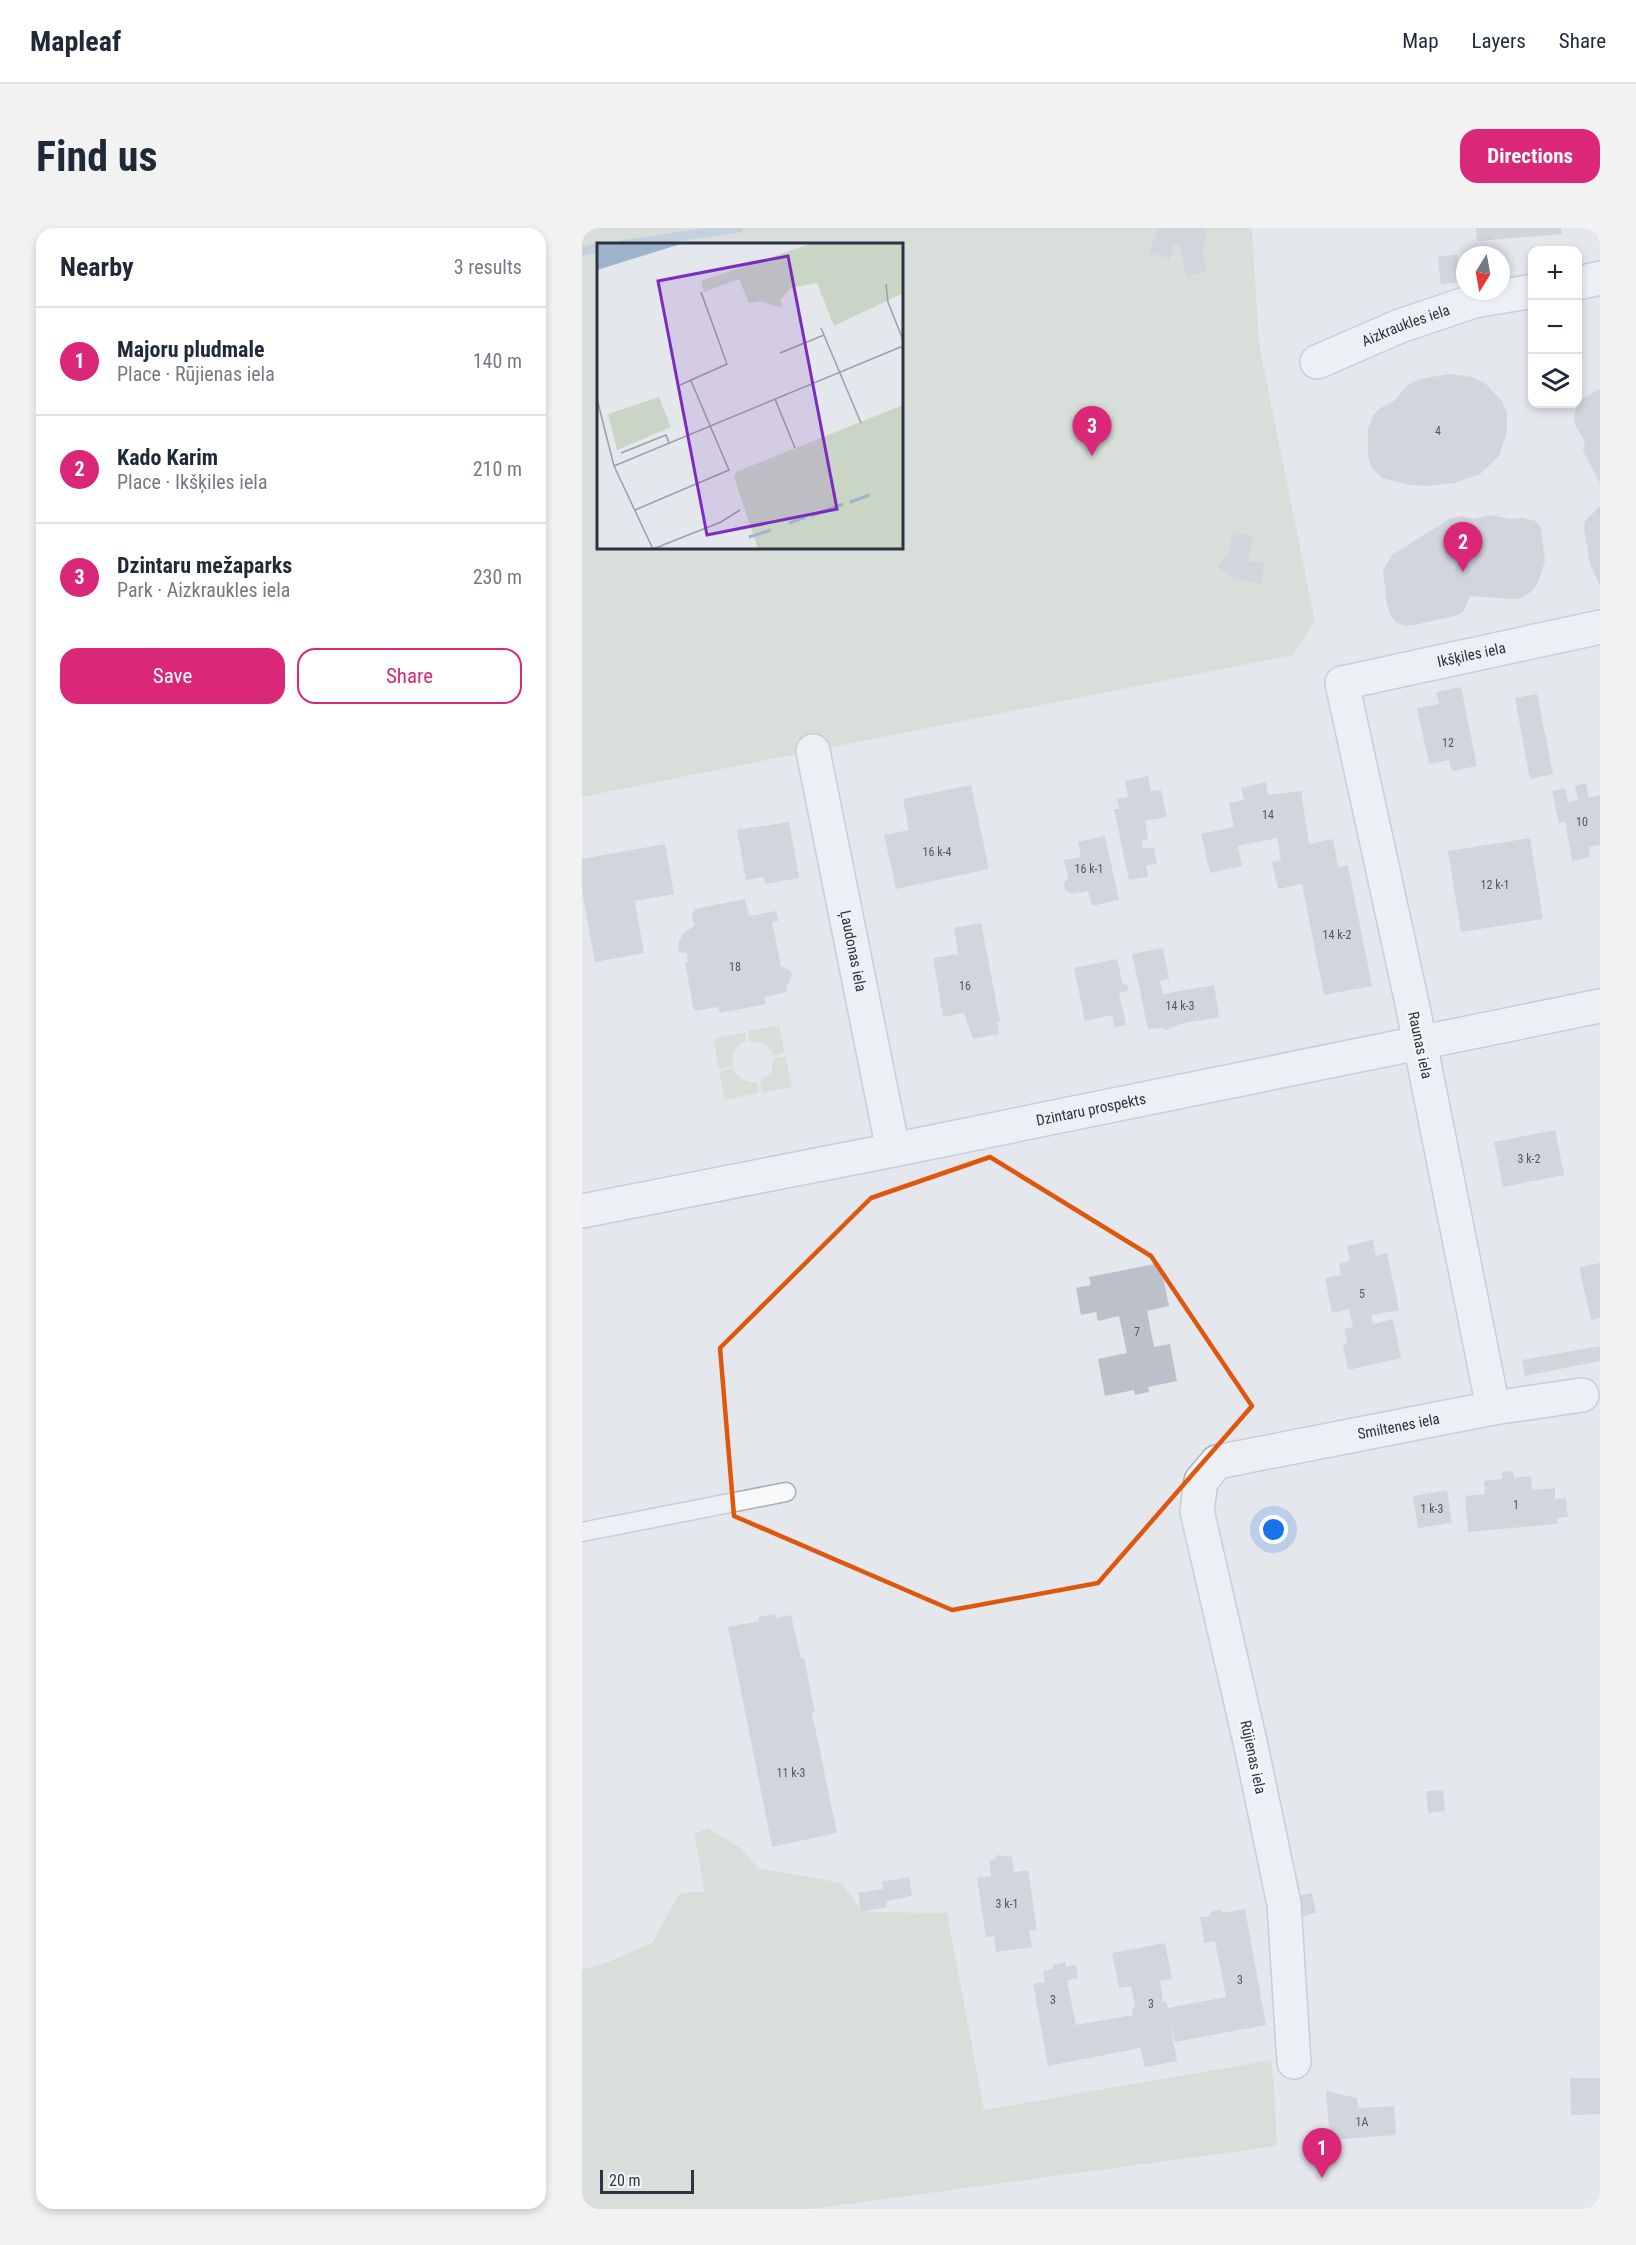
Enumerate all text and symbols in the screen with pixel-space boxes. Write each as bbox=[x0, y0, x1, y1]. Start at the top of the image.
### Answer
text: Mapleaf bbox=[30, 25, 121, 58]
text: Map bbox=[1402, 29, 1439, 53]
text: Layers bbox=[1472, 29, 1526, 53]
text: Share bbox=[1559, 29, 1606, 53]
button: Directions bbox=[1460, 129, 1600, 183]
text: Find us bbox=[36, 132, 157, 181]
inset map bbox=[597, 243, 903, 549]
north arrow bbox=[1456, 246, 1510, 300]
map controls bbox=[1528, 246, 1582, 408]
button: + bbox=[1528, 246, 1582, 300]
text: Nearby bbox=[60, 252, 134, 282]
text: 3 results bbox=[454, 255, 522, 279]
button: − bbox=[1528, 300, 1582, 354]
street label: Aizkraukles iela bbox=[1359, 301, 1452, 351]
text: Majoru pludmale bbox=[117, 337, 264, 362]
text: 1 bbox=[74, 349, 85, 373]
text: 140 m bbox=[473, 349, 522, 373]
button: layers bbox=[1528, 354, 1582, 408]
text: Place · Rūjienas iela bbox=[117, 362, 275, 386]
pin: 3 bbox=[1072, 406, 1112, 456]
house number: 4 bbox=[1435, 424, 1441, 438]
text: Kado Karim bbox=[117, 445, 218, 470]
text: 2 bbox=[74, 457, 85, 481]
text: 210 m bbox=[473, 457, 522, 481]
text: Place · Ikšķiles iela bbox=[117, 470, 267, 494]
pin: 2 bbox=[1444, 522, 1482, 572]
text: Dzintaru mežaparks bbox=[117, 553, 292, 578]
text: 3 bbox=[74, 565, 85, 589]
text: 230 m bbox=[473, 565, 522, 589]
text: Park · Aizkraukles iela bbox=[117, 578, 290, 602]
street label: Ikšķiles iela bbox=[1436, 639, 1507, 671]
button: Save bbox=[60, 648, 285, 704]
button: Share bbox=[297, 648, 522, 704]
house number: 12 bbox=[1442, 736, 1454, 750]
house number: 14 bbox=[1262, 808, 1274, 822]
house number: 10 bbox=[1576, 815, 1588, 829]
house number: 16 k-4 bbox=[923, 845, 952, 859]
house number: 16 k-1 bbox=[1075, 862, 1103, 876]
house number: 12 k-1 bbox=[1481, 878, 1509, 892]
street label: Ļaudonas iela bbox=[836, 909, 870, 993]
house number: 14 k-2 bbox=[1323, 928, 1352, 942]
house number: 18 bbox=[729, 960, 741, 974]
house number: 16 bbox=[959, 979, 971, 993]
house number: 14 k-3 bbox=[1166, 999, 1195, 1013]
street label: Raunas iela bbox=[1404, 1010, 1436, 1080]
street label: Dzintaru prospekts bbox=[1035, 1090, 1148, 1130]
house number: 3 k-2 bbox=[1518, 1152, 1541, 1166]
house number: 5 bbox=[1359, 1287, 1365, 1301]
house number: 7 bbox=[1134, 1325, 1140, 1339]
street label: Smiltenes iela bbox=[1356, 1410, 1441, 1443]
house number: 1 bbox=[1513, 1498, 1519, 1512]
house number: 1 k-3 bbox=[1421, 1502, 1444, 1516]
your location bbox=[1259, 1515, 1288, 1544]
street label: Rūjienas iela bbox=[1236, 1719, 1270, 1795]
house number: 11 k-3 bbox=[777, 1766, 806, 1780]
house number: 3 k-1 bbox=[996, 1897, 1019, 1911]
house number: 3 bbox=[1237, 1973, 1243, 1987]
house number: 3 bbox=[1050, 1993, 1056, 2007]
house number: 3 bbox=[1148, 1997, 1154, 2011]
house number: 1A bbox=[1356, 2115, 1369, 2129]
pin: 1 bbox=[1302, 2128, 1342, 2178]
scale bar bbox=[600, 2167, 694, 2194]
text: 20 m bbox=[609, 2171, 641, 2190]

